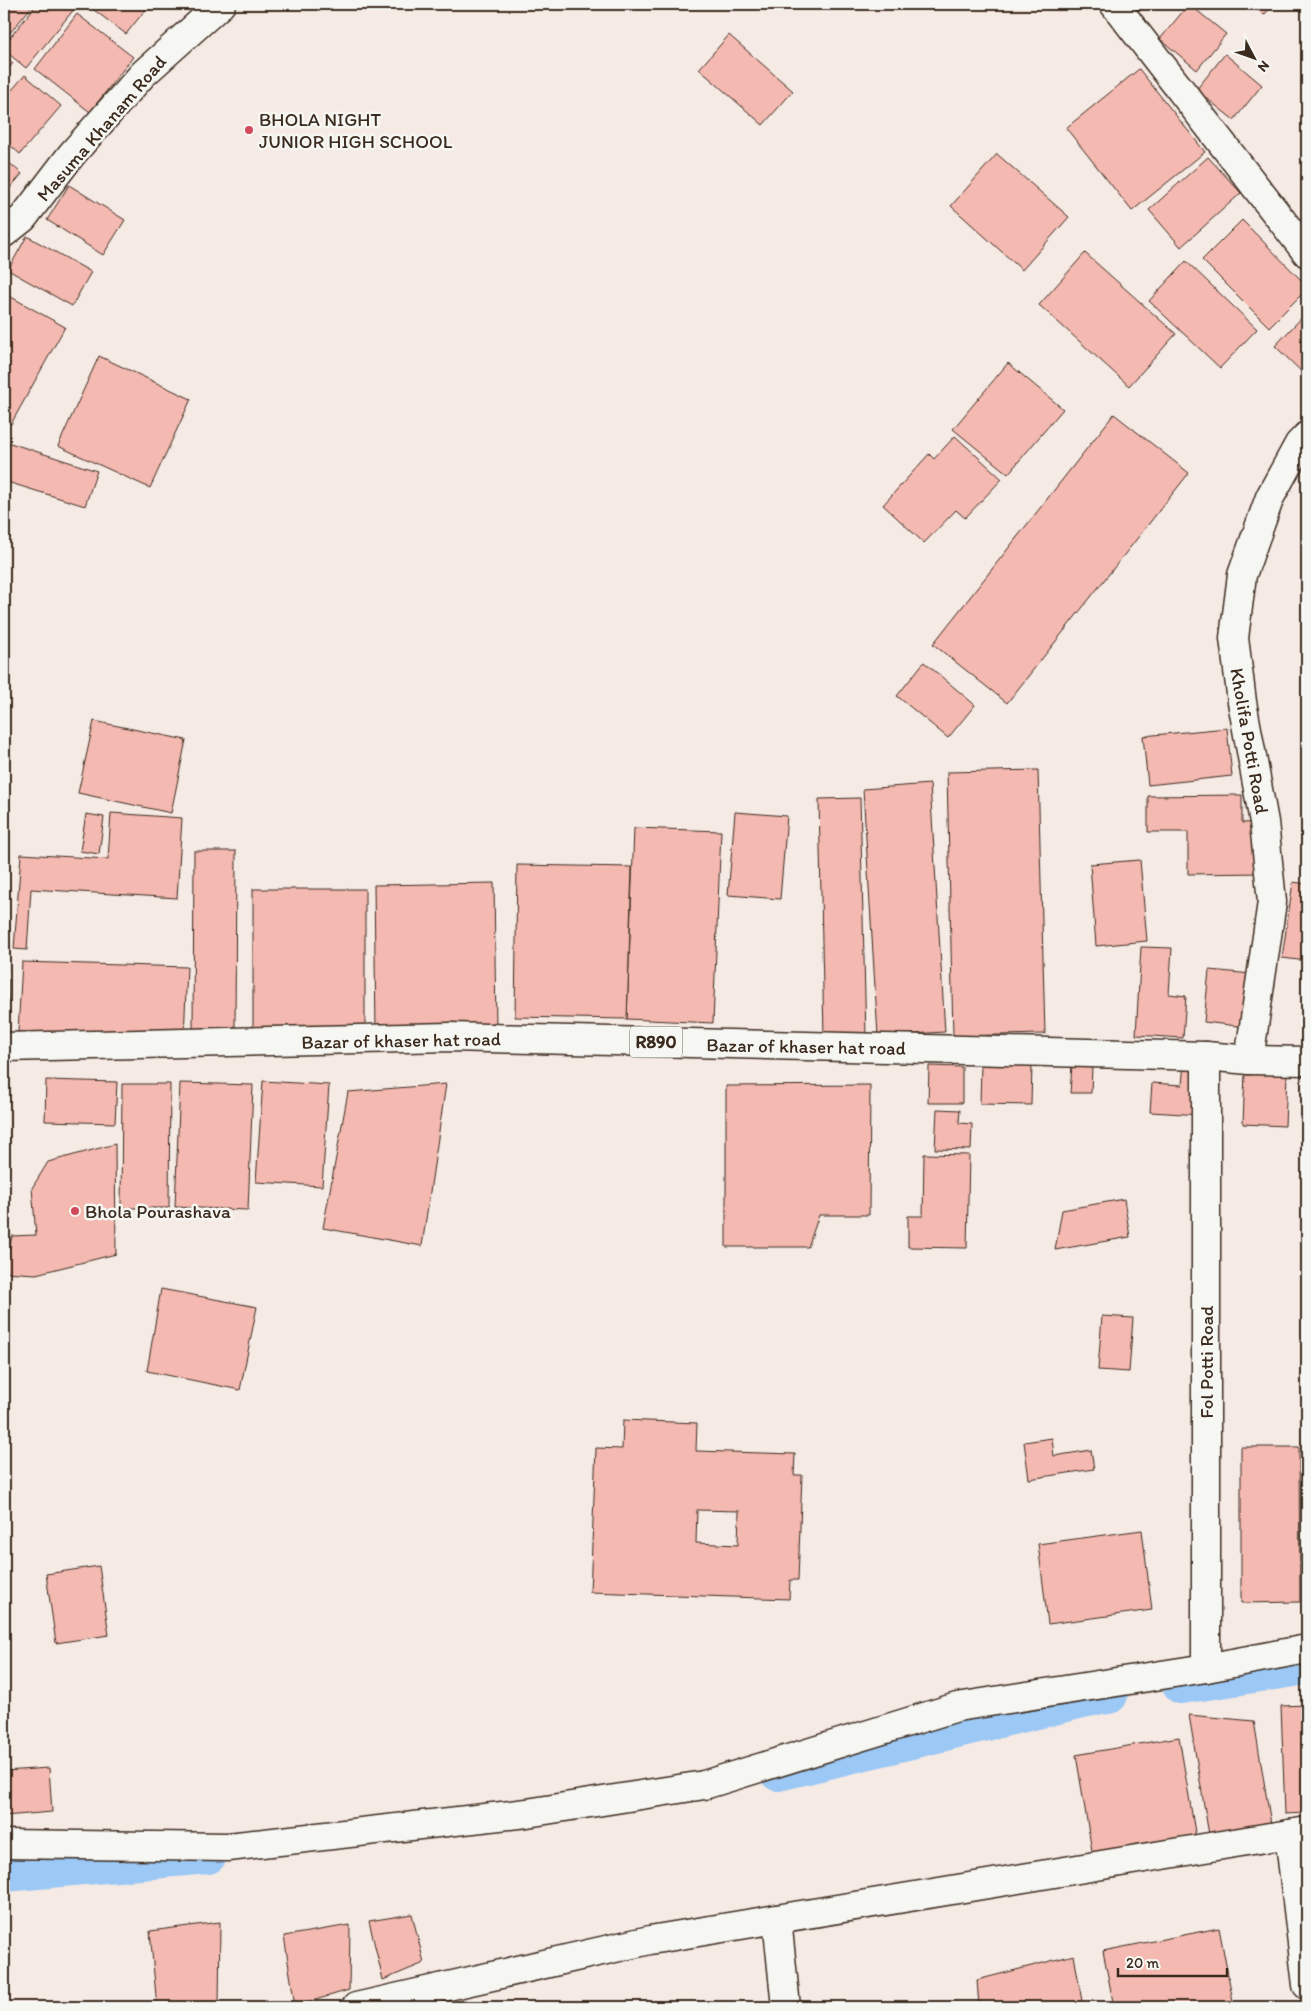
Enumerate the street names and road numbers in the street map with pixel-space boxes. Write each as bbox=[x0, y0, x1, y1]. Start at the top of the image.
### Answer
street label: Masuma Khanam Road bbox=[32, 50, 172, 206]
street label: Kholifa Potti Road bbox=[1225, 666, 1274, 817]
road number: R890 bbox=[630, 1026, 682, 1058]
street label: Bazar of khaser hat road bbox=[301, 1027, 501, 1054]
street label: Bazar of khaser hat road bbox=[706, 1033, 906, 1060]
street label: Fol Potti Road bbox=[1195, 1305, 1218, 1418]

